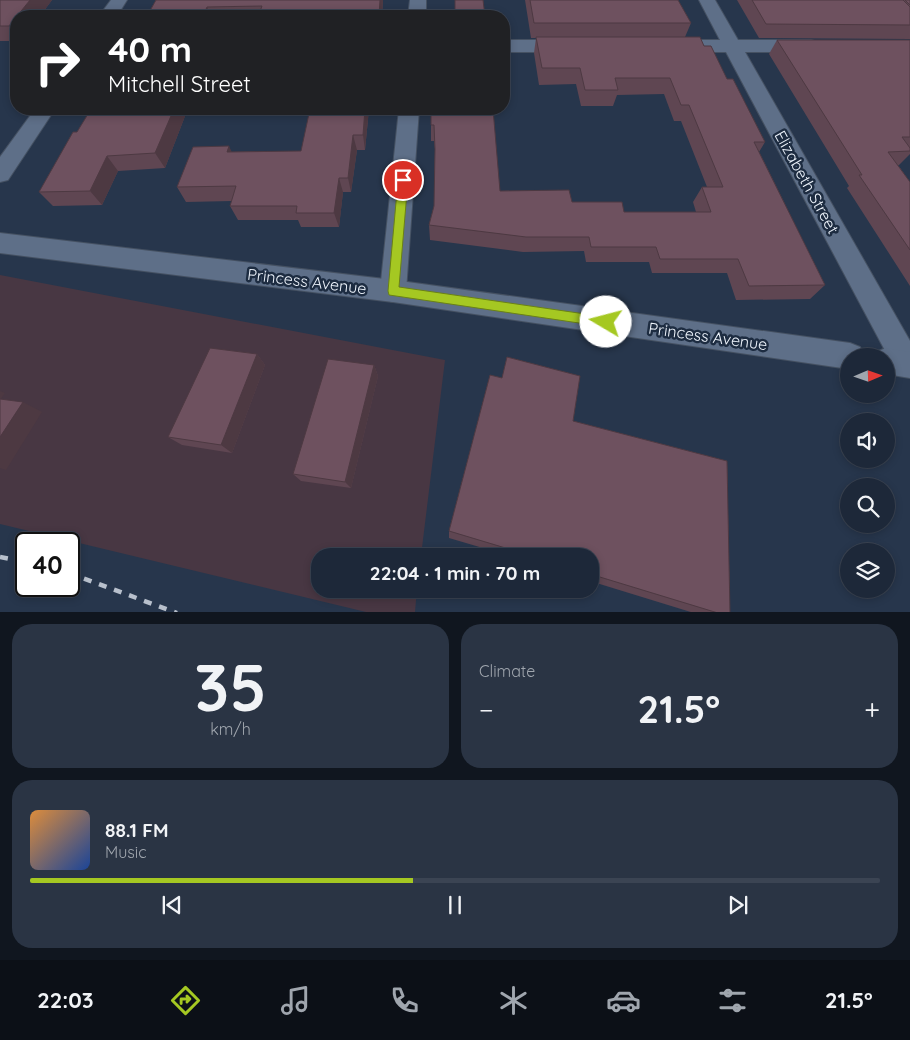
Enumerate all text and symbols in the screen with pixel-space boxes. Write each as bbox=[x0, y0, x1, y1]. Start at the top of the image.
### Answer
text: 40 m bbox=[108, 27, 192, 71]
icon: right bbox=[25, 30, 90, 95]
text: Mitchell Street bbox=[108, 70, 251, 98]
street label: Elizabeth Street bbox=[770, 127, 844, 237]
pin bbox=[382, 159, 424, 201]
icon: arrive bbox=[389, 166, 417, 194]
street label: Princess Avenue bbox=[246, 264, 368, 298]
position arrow bbox=[579, 295, 631, 347]
street label: Princess Avenue bbox=[647, 318, 769, 354]
north arrow bbox=[840, 348, 895, 402]
map controls bbox=[840, 348, 895, 598]
button: sound bbox=[840, 413, 895, 468]
button: search bbox=[840, 478, 895, 533]
speed limit sign: 40 bbox=[15, 532, 80, 597]
button: layers bbox=[840, 543, 895, 598]
text: 22:04 · 1 min · 70 m bbox=[370, 561, 540, 585]
text: 35 bbox=[194, 646, 267, 727]
text: Climate bbox=[479, 661, 535, 681]
text: 21.5° bbox=[638, 685, 720, 733]
text: − bbox=[479, 692, 494, 727]
text: + bbox=[864, 692, 880, 727]
text: km/h bbox=[210, 719, 251, 739]
text: 88.1 FM bbox=[105, 818, 169, 842]
text: Music bbox=[105, 842, 147, 862]
icon: previous bbox=[158, 891, 186, 919]
icon: pause bbox=[441, 891, 469, 919]
icon: next bbox=[724, 891, 752, 919]
icon: directions bbox=[168, 983, 203, 1018]
icon: music bbox=[278, 983, 313, 1018]
icon: phone bbox=[387, 983, 422, 1018]
icon: climate bbox=[496, 983, 531, 1018]
icon: car bbox=[606, 983, 641, 1018]
icon: filters bbox=[715, 983, 750, 1018]
text: 22:03 bbox=[37, 986, 94, 1014]
text: 21.5° bbox=[825, 986, 873, 1014]

